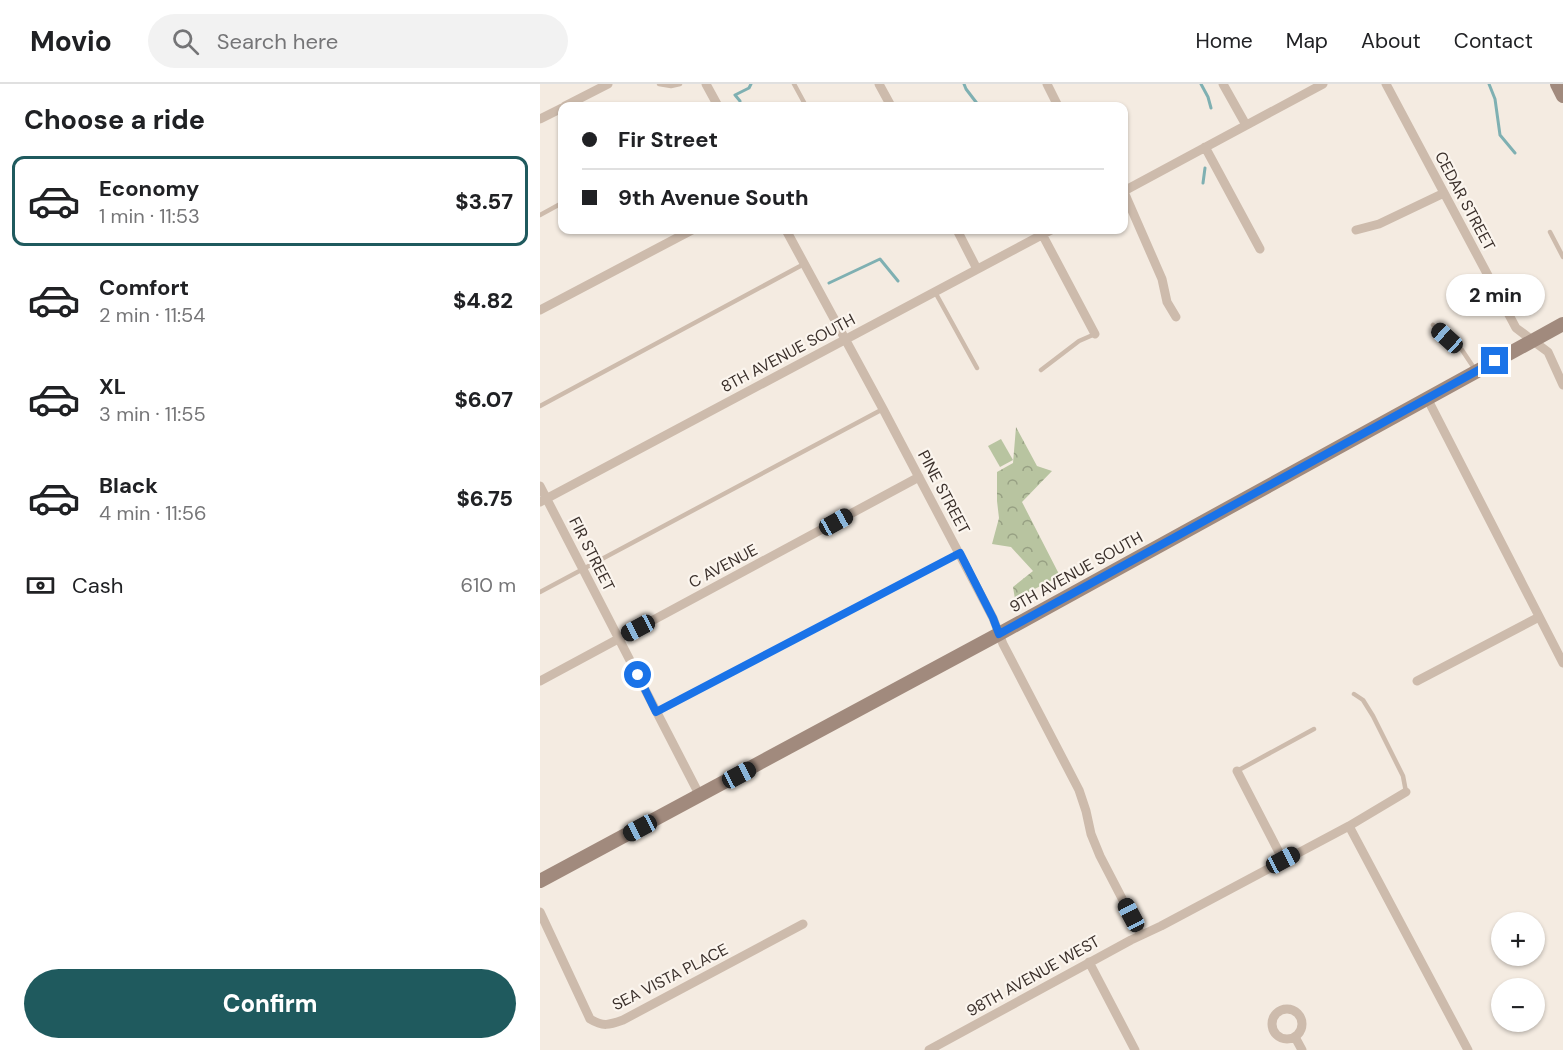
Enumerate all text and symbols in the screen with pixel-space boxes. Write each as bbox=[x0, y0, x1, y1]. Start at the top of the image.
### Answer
search box bbox=[148, 14, 568, 68]
text: Movio bbox=[30, 23, 112, 60]
icon: search bbox=[169, 25, 202, 58]
text: Search here bbox=[217, 27, 338, 56]
text: Home bbox=[1195, 27, 1253, 55]
text: Map bbox=[1286, 27, 1328, 55]
text: About bbox=[1361, 27, 1421, 55]
text: Contact bbox=[1454, 27, 1533, 55]
text: Choose a ride bbox=[24, 102, 205, 137]
text: Fir Street bbox=[618, 125, 718, 154]
street label: CEDAR STREET bbox=[1430, 148, 1500, 254]
icon: car bbox=[27, 174, 81, 228]
text: Economy bbox=[99, 174, 199, 203]
text: 9th Avenue South bbox=[618, 183, 809, 212]
text: $3.57 bbox=[455, 187, 513, 216]
text: 1 min · 11:53 bbox=[99, 203, 200, 229]
icon: car bbox=[27, 273, 81, 327]
text: Comfort bbox=[99, 273, 189, 302]
callout: 2 min bbox=[1446, 274, 1544, 316]
text: 2 min bbox=[1469, 282, 1522, 308]
text: $4.82 bbox=[453, 286, 513, 315]
text: 2 min · 11:54 bbox=[99, 302, 205, 328]
street label: 8TH AVENUE SOUTH bbox=[717, 309, 859, 397]
car bbox=[1428, 319, 1466, 357]
route end bbox=[1481, 347, 1508, 374]
icon: car bbox=[27, 372, 81, 426]
text: XL bbox=[99, 372, 126, 401]
text: $6.07 bbox=[454, 385, 513, 414]
text: 3 min · 11:55 bbox=[99, 401, 206, 427]
street label: PINE STREET bbox=[913, 446, 975, 538]
icon: car bbox=[27, 471, 81, 525]
text: Black bbox=[99, 471, 158, 500]
text: $6.75 bbox=[456, 484, 513, 513]
text: 4 min · 11:56 bbox=[99, 500, 206, 526]
car bbox=[816, 505, 856, 539]
street label: FIR STREET bbox=[564, 513, 620, 595]
street label: 9TH AVENUE SOUTH bbox=[1006, 527, 1146, 617]
street label: C AVENUE bbox=[685, 539, 761, 593]
icon: cash bbox=[24, 569, 57, 602]
text: Cash bbox=[72, 571, 123, 600]
text: 610 m bbox=[460, 572, 516, 598]
car bbox=[618, 612, 658, 644]
route start bbox=[624, 661, 651, 688]
car bbox=[719, 759, 759, 791]
car bbox=[620, 812, 660, 844]
car bbox=[1263, 844, 1303, 876]
car bbox=[1115, 895, 1147, 935]
map controls bbox=[1491, 912, 1545, 1032]
button: + bbox=[1491, 912, 1545, 966]
street label: 98TH AVENUE WEST bbox=[963, 931, 1103, 1021]
street label: SEA VISTA PLACE bbox=[608, 939, 732, 1015]
button: Confirm bbox=[24, 969, 516, 1038]
button: − bbox=[1491, 978, 1545, 1032]

